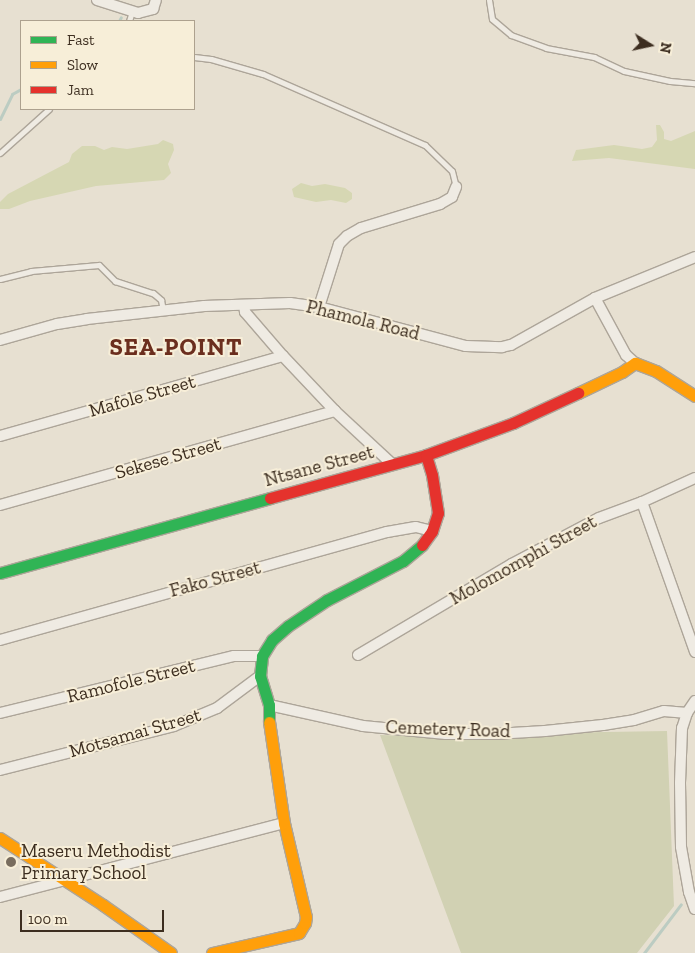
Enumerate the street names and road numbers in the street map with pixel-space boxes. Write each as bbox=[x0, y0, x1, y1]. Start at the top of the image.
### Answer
street label: Phamola Road bbox=[304, 295, 422, 345]
street label: Mafole Street bbox=[86, 370, 198, 422]
street label: Sekese Street bbox=[112, 432, 224, 484]
street label: Ntsane Street bbox=[262, 440, 376, 492]
street label: Molomomphi Street bbox=[446, 510, 600, 610]
street label: Fako Street bbox=[167, 556, 263, 602]
street label: Ramofole Street bbox=[65, 654, 197, 708]
street label: Motsamai Street bbox=[67, 703, 203, 763]
street label: Cemetery Road bbox=[385, 715, 511, 743]

